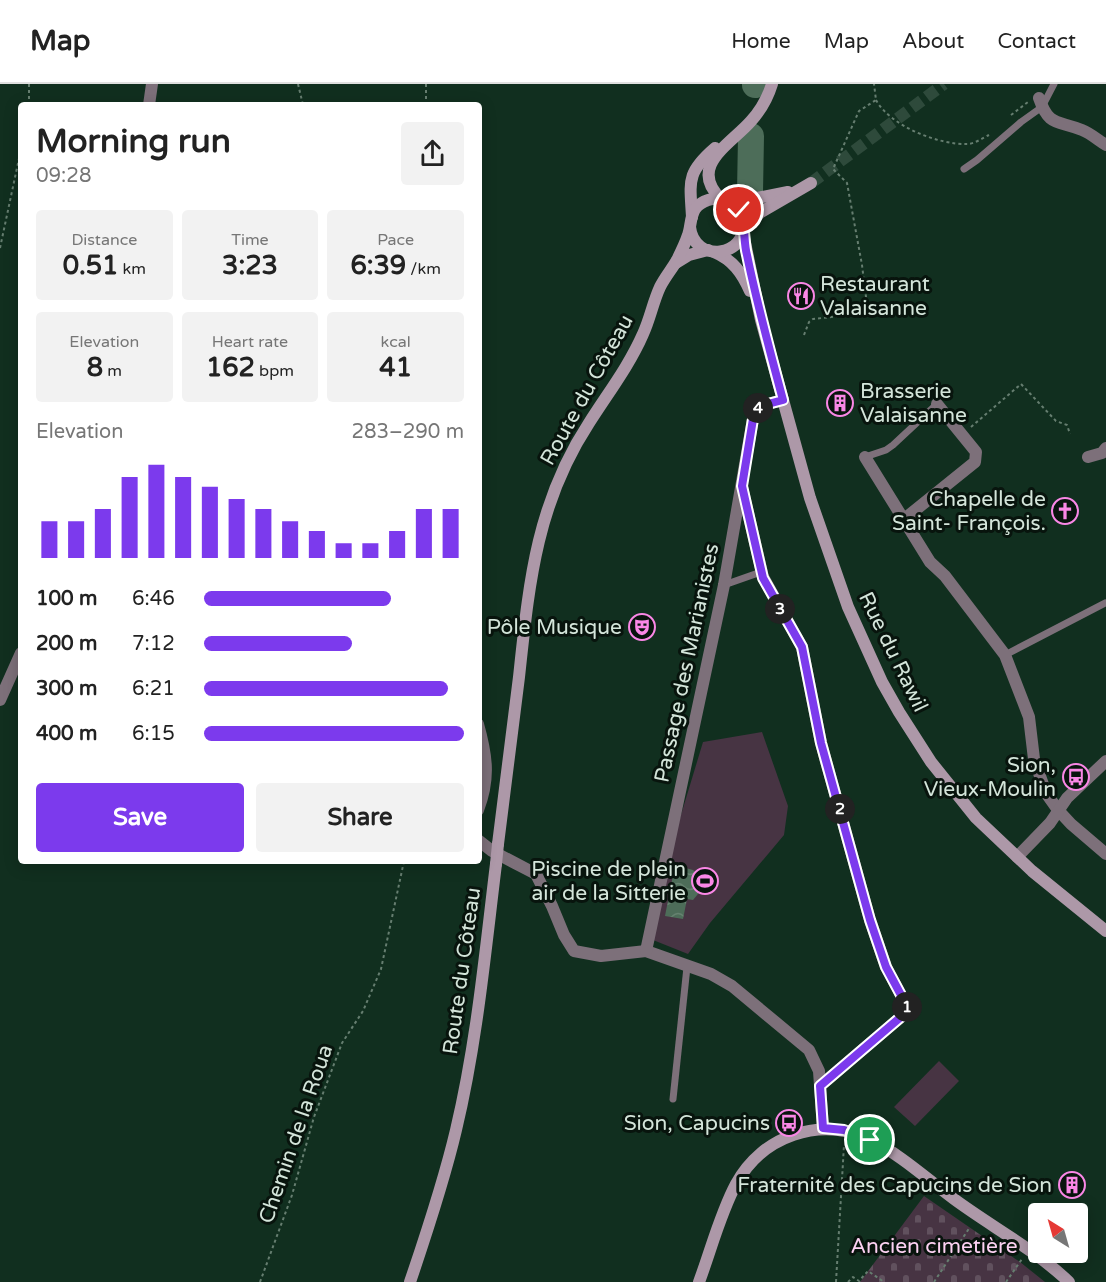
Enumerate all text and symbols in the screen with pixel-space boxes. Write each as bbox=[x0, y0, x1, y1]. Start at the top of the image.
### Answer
text: Map bbox=[30, 24, 90, 58]
text: Home bbox=[731, 29, 791, 54]
text: Map bbox=[824, 29, 869, 54]
text: About bbox=[902, 29, 964, 54]
text: Contact bbox=[997, 29, 1076, 54]
text: Morning run bbox=[36, 122, 231, 161]
button: share bbox=[401, 122, 464, 185]
text: 09:28 bbox=[36, 164, 91, 188]
pin bbox=[713, 184, 764, 235]
icon: check bbox=[722, 193, 755, 226]
text: Distance bbox=[71, 230, 137, 250]
text: Time bbox=[231, 230, 269, 250]
text: Pace bbox=[377, 230, 414, 250]
text: 0.51 bbox=[63, 250, 118, 281]
text: 3:23 bbox=[222, 250, 278, 281]
text: 6:39 bbox=[350, 250, 406, 281]
text: km bbox=[118, 259, 146, 279]
text: /km bbox=[406, 259, 441, 279]
place label: Restaurant Valaisanne bbox=[820, 272, 930, 321]
restaurant icon: Restaurant Valaisanne bbox=[786, 281, 816, 311]
street label: Route du Côteau bbox=[535, 310, 639, 470]
text: Elevation bbox=[69, 332, 139, 352]
text: Heart rate bbox=[212, 332, 288, 352]
text: kcal bbox=[381, 332, 411, 352]
text: 8 bbox=[87, 352, 103, 383]
text: 162 bbox=[206, 352, 255, 383]
text: 41 bbox=[379, 352, 412, 383]
text: m bbox=[103, 361, 122, 381]
text: bpm bbox=[255, 361, 294, 381]
place label: Brasserie Valaisanne bbox=[860, 379, 967, 428]
building icon: Brasserie Valaisanne bbox=[825, 388, 855, 418]
pin: 4 bbox=[743, 393, 773, 423]
text: 4 bbox=[753, 398, 763, 418]
text: Elevation bbox=[36, 420, 123, 444]
text: 283–290 m bbox=[351, 420, 464, 444]
place label: Chapelle de Saint- François. bbox=[892, 487, 1046, 536]
church icon: Chapelle de Saint- François. bbox=[1050, 496, 1080, 526]
street label: Passage des Marianistes bbox=[649, 541, 725, 785]
text: 100 m bbox=[36, 587, 97, 611]
text: 6:46 bbox=[132, 587, 175, 611]
street label: Rue du Rawil bbox=[853, 588, 933, 716]
pin: 3 bbox=[765, 594, 795, 624]
text: 3 bbox=[775, 599, 785, 619]
theatre icon: Pôle Musique bbox=[627, 612, 657, 642]
place label: Pôle Musique bbox=[487, 615, 622, 640]
text: 200 m bbox=[36, 632, 97, 656]
text: 7:12 bbox=[132, 632, 175, 656]
text: 300 m bbox=[36, 677, 97, 701]
text: 6:21 bbox=[132, 677, 175, 701]
text: 400 m bbox=[36, 722, 97, 746]
text: 6:15 bbox=[132, 722, 175, 746]
place label: Sion, Vieux-Moulin bbox=[924, 753, 1056, 802]
bus stop icon: Sion, Vieux-Moulin bbox=[1061, 762, 1091, 792]
button: Save bbox=[36, 783, 244, 852]
button: Share bbox=[256, 783, 464, 852]
pin: 2 bbox=[825, 794, 855, 824]
text: 2 bbox=[835, 799, 845, 819]
place label: Piscine de plein air de la Sitterie bbox=[531, 857, 686, 906]
sports icon: Piscine de plein air de la Sitterie bbox=[690, 866, 720, 896]
street label: Route du Côteau bbox=[438, 886, 486, 1056]
pin: 1 bbox=[892, 992, 922, 1022]
text: 1 bbox=[902, 997, 912, 1017]
street label: Chemin de la Roua bbox=[254, 1041, 338, 1227]
bus stop icon: Sion, Capucins bbox=[774, 1108, 804, 1138]
place label: Sion, Capucins bbox=[624, 1111, 770, 1136]
pin bbox=[844, 1114, 895, 1165]
icon: arrive bbox=[853, 1123, 886, 1156]
building icon: Fraternité des Capucins de Sion bbox=[1057, 1170, 1087, 1200]
place label: Fraternité des Capucins de Sion bbox=[737, 1173, 1052, 1198]
north arrow bbox=[1028, 1203, 1088, 1263]
map controls bbox=[1028, 1203, 1088, 1263]
park label: Ancien cimetière bbox=[850, 1234, 1018, 1259]

